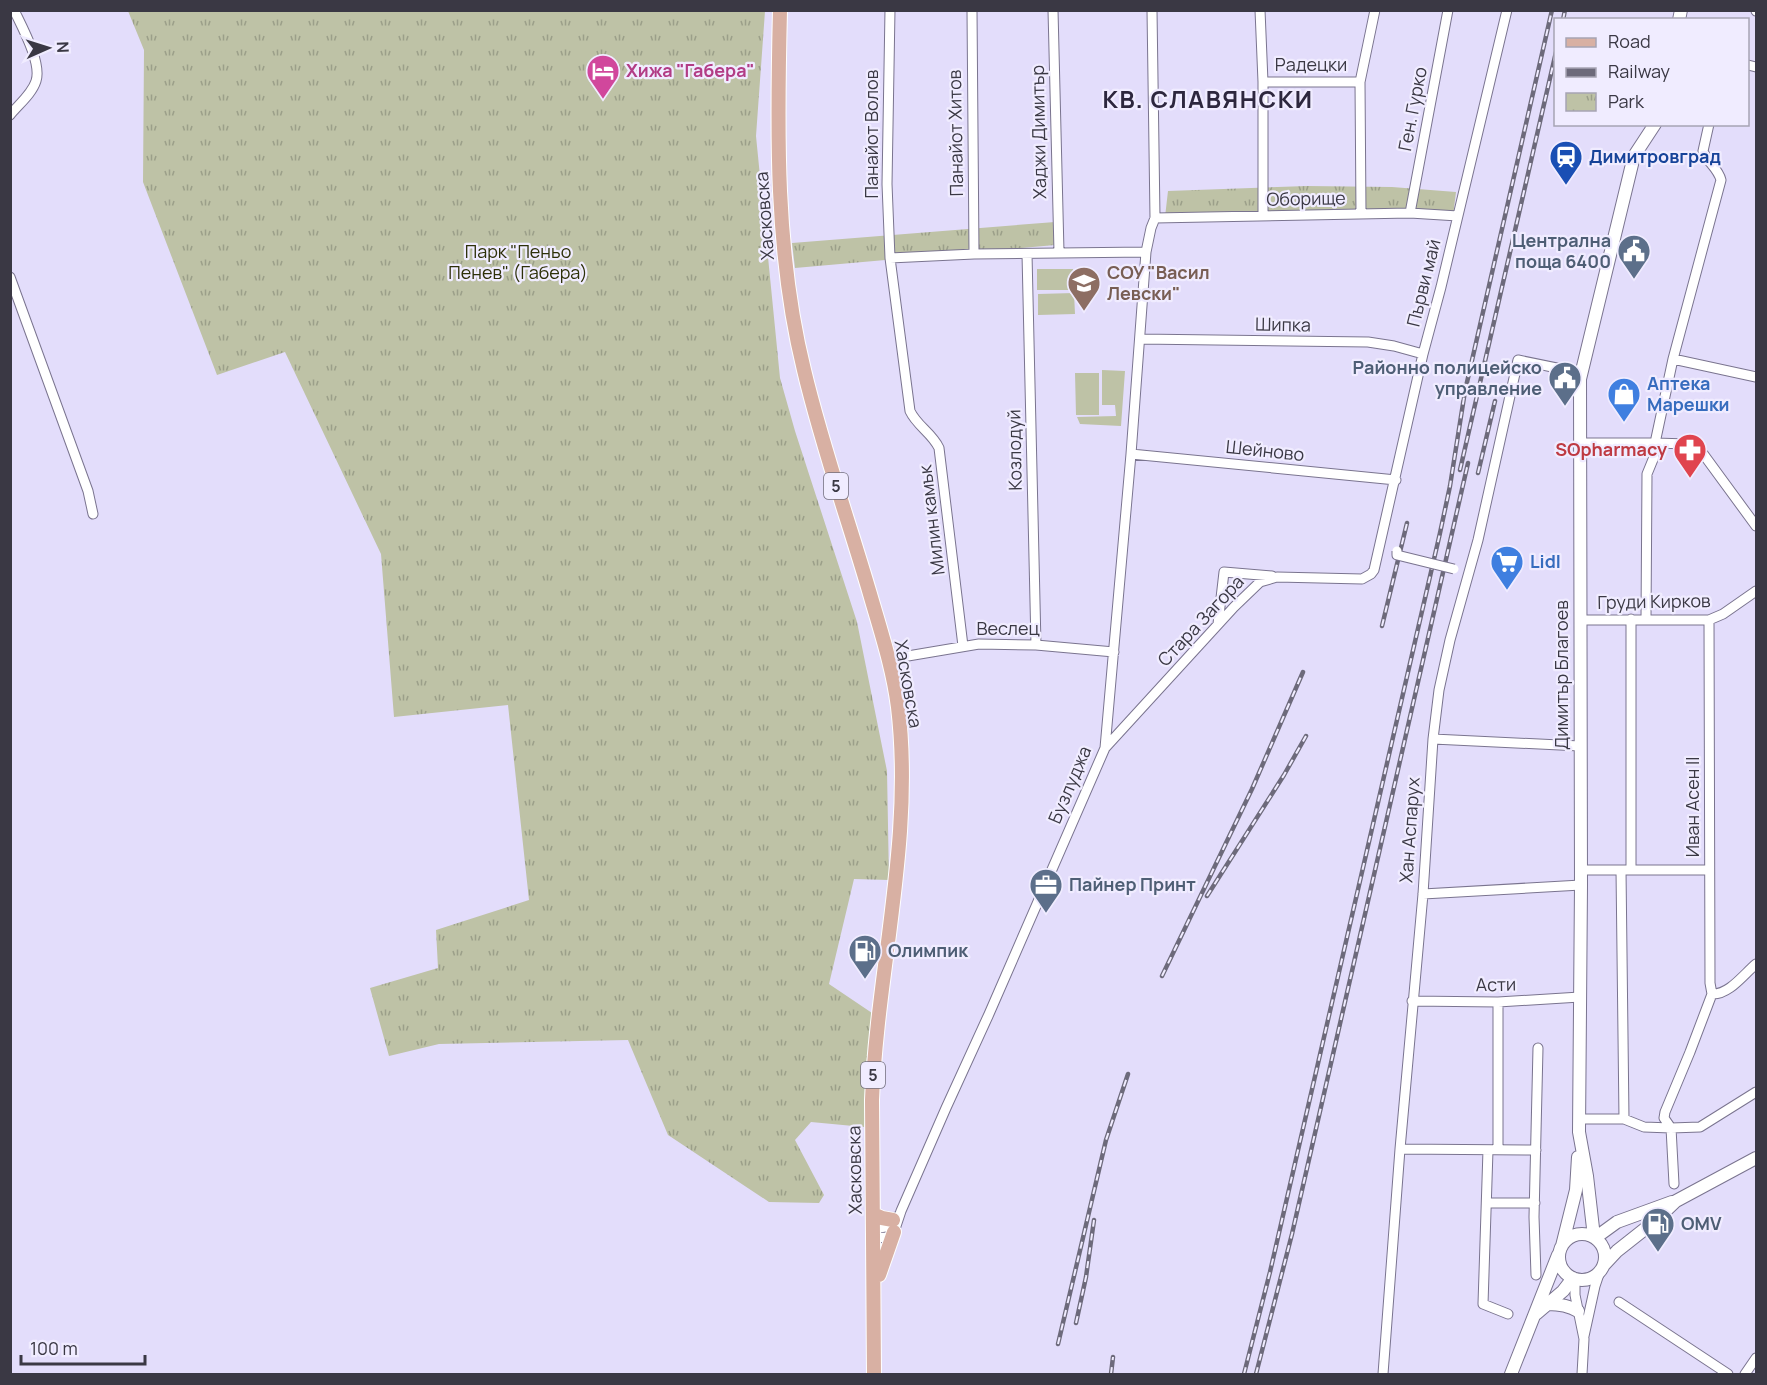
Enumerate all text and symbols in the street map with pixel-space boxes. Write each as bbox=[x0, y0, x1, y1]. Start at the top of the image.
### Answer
north arrow bbox=[18, 18, 78, 78]
legend bbox=[1554, 18, 1749, 126]
text: Road bbox=[1608, 29, 1651, 53]
text: N bbox=[52, 41, 74, 54]
street label: Радецки bbox=[1275, 52, 1347, 76]
hotel icon: Хижа "Габера" bbox=[585, 53, 621, 100]
place label: Хижа "Габера" bbox=[626, 58, 755, 82]
text: Railway bbox=[1608, 59, 1670, 83]
street label: Хаджи Димитър bbox=[1025, 65, 1051, 199]
street label: Ген. Гурко bbox=[1392, 65, 1432, 153]
street label: Панайот Волов bbox=[859, 69, 883, 198]
street label: Панайот Хитов bbox=[942, 69, 968, 197]
district label: КВ. СЛАВЯНСКИ bbox=[1103, 82, 1314, 115]
text: Park bbox=[1608, 89, 1645, 113]
station icon: Димитровград bbox=[1548, 139, 1584, 186]
place label: Димитровград bbox=[1589, 144, 1721, 168]
street label: Хасковска bbox=[749, 171, 779, 261]
street label: Оборище bbox=[1266, 185, 1346, 211]
place label: Централна поща 6400 bbox=[1512, 228, 1611, 273]
public building icon: Централна поща 6400 bbox=[1616, 233, 1652, 280]
street label: Първи май bbox=[1401, 237, 1445, 329]
park label: Парк "Пеньо Пенев" (Габера) bbox=[448, 239, 588, 284]
place label: СОУ "Васил Левски" bbox=[1107, 260, 1210, 305]
school or university icon: СОУ "Васил Левски" bbox=[1066, 265, 1102, 312]
street label: Шипка bbox=[1255, 312, 1311, 336]
place label: Районно полицейско управление bbox=[1353, 355, 1542, 400]
public building icon: Районно полицейско управление bbox=[1547, 360, 1583, 407]
place label: Аптека Марешки bbox=[1647, 371, 1730, 416]
shop icon: Аптека Марешки bbox=[1606, 376, 1642, 423]
street label: Козлодуй bbox=[1001, 409, 1027, 491]
pharmacy icon: SOpharmacy bbox=[1672, 432, 1708, 479]
street label: Шейново bbox=[1225, 434, 1305, 466]
place label: SOpharmacy bbox=[1555, 437, 1667, 461]
street label: Милин камък bbox=[912, 463, 950, 576]
road number: 5 bbox=[824, 473, 848, 499]
supermarket icon: Lidl bbox=[1489, 544, 1525, 591]
place label: Lidl bbox=[1530, 549, 1561, 573]
street label: Стара Загора bbox=[1152, 570, 1249, 671]
street label: Груди Кирков bbox=[1597, 588, 1711, 614]
street label: Димитър Благоев bbox=[1549, 600, 1573, 750]
street label: Веслец bbox=[976, 616, 1040, 640]
street label: Хасковска bbox=[889, 638, 929, 730]
street label: Бузлуджа bbox=[1042, 742, 1096, 827]
street label: Иван Асен II bbox=[1680, 757, 1704, 857]
street label: Хан Аспарух bbox=[1393, 776, 1425, 884]
office icon: Пайнер Принт bbox=[1028, 867, 1064, 914]
place label: Пайнер Принт bbox=[1069, 872, 1196, 896]
fuel station icon: Олимпик bbox=[847, 933, 883, 980]
place label: Олимпик bbox=[888, 938, 969, 962]
street label: Асти bbox=[1476, 972, 1516, 996]
road number: 5 bbox=[861, 1062, 885, 1088]
street label: Хасковска bbox=[841, 1125, 867, 1215]
fuel station icon: OMV bbox=[1640, 1206, 1676, 1253]
place label: OMV bbox=[1681, 1211, 1722, 1235]
scale bar bbox=[21, 1328, 146, 1366]
text: 100 m bbox=[30, 1336, 78, 1360]

